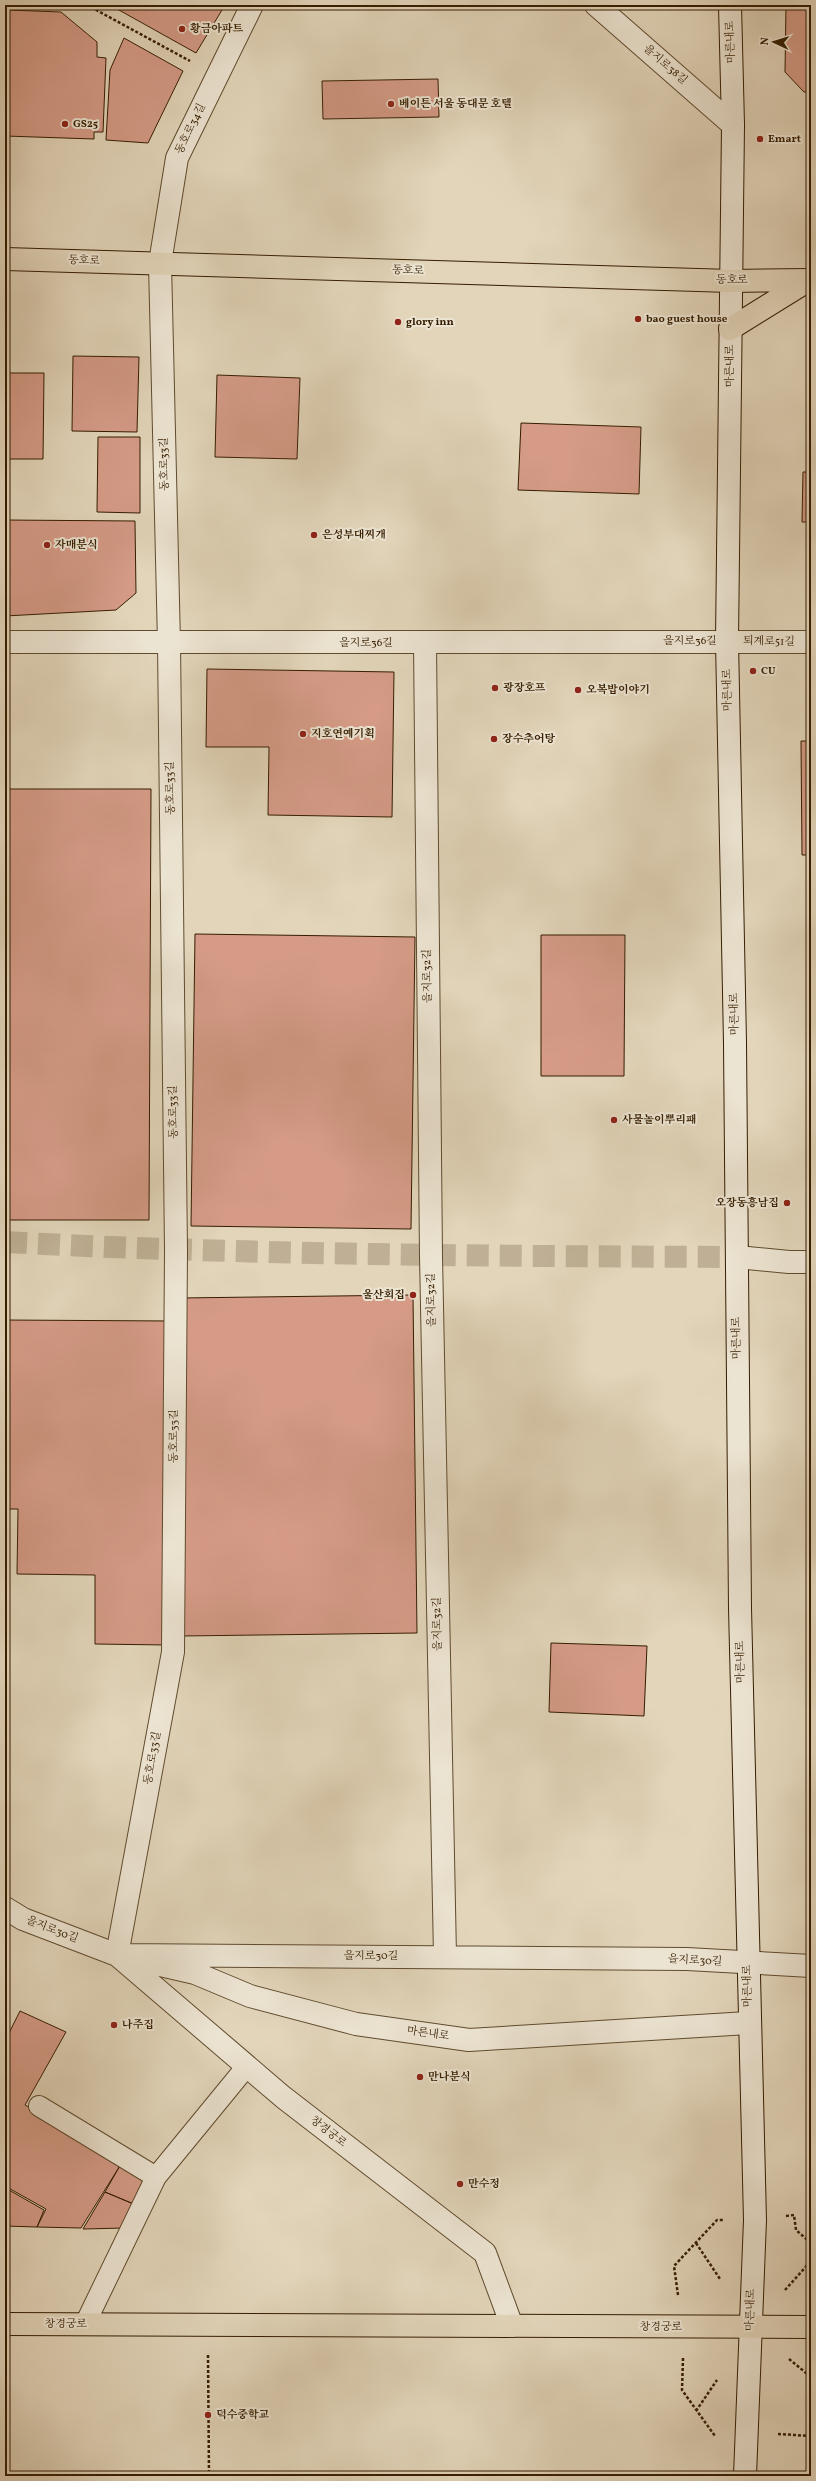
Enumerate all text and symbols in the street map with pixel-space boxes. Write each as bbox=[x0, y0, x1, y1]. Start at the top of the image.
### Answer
street label: 마른내로 bbox=[723, 20, 739, 64]
place label: 황금아파트 bbox=[190, 22, 244, 37]
north arrow bbox=[754, 22, 794, 62]
marker: 황금아파트 bbox=[177, 24, 187, 34]
text: N bbox=[758, 37, 773, 46]
street label: 을지로38길 bbox=[640, 42, 690, 88]
place label: 베이튼 서울 동대문 호텔 bbox=[399, 97, 512, 112]
marker: 베이튼 서울 동대문 호텔 bbox=[386, 99, 396, 109]
street label: 동호로34길 bbox=[172, 101, 210, 157]
place label: GS25 bbox=[73, 117, 98, 132]
marker: GS25 bbox=[60, 119, 70, 129]
place label: Emart bbox=[768, 132, 801, 147]
marker: Emart bbox=[755, 134, 765, 144]
street label: 동호로 bbox=[68, 253, 101, 269]
street label: 동호로 bbox=[392, 263, 425, 279]
street label: 동호로 bbox=[716, 273, 748, 288]
place label: bao guest house bbox=[646, 312, 728, 327]
marker: bao guest house bbox=[633, 314, 643, 324]
place label: glory inn bbox=[406, 315, 454, 330]
marker: glory inn bbox=[393, 317, 403, 327]
street label: 마른내로 bbox=[723, 344, 738, 387]
street label: 동호로33길 bbox=[157, 437, 173, 491]
place label: 은성부대찌개 bbox=[322, 528, 386, 543]
marker: 은성부대찌개 bbox=[309, 530, 319, 540]
place label: 자매분식 bbox=[55, 538, 98, 553]
marker: 자매분식 bbox=[42, 540, 52, 550]
street label: 을지로36길 bbox=[663, 634, 717, 649]
street label: 퇴계로51길 bbox=[743, 634, 795, 650]
street label: 을지로36길 bbox=[339, 636, 393, 651]
place label: CU bbox=[761, 664, 776, 679]
marker: CU bbox=[748, 666, 758, 676]
street label: 마른내로 bbox=[720, 668, 736, 711]
place label: 광장호프 bbox=[503, 681, 546, 696]
marker: 광장호프 bbox=[490, 683, 500, 693]
place label: 오복밥이야기 bbox=[586, 683, 650, 698]
marker: 오복밥이야기 bbox=[573, 685, 583, 695]
place label: 지호연예기획 bbox=[311, 727, 375, 742]
marker: 지호연예기획 bbox=[298, 729, 308, 739]
place label: 장수추어탕 bbox=[502, 732, 556, 747]
marker: 장수추어탕 bbox=[489, 734, 499, 744]
street label: 동호로33길 bbox=[163, 761, 179, 815]
street label: 을지로32길 bbox=[420, 949, 436, 1003]
street label: 마른내로 bbox=[727, 992, 743, 1035]
street label: 동호로33길 bbox=[166, 1085, 182, 1139]
place label: 사물놀이뿌리패 bbox=[622, 1113, 696, 1128]
marker: 사물놀이뿌리패 bbox=[609, 1115, 619, 1125]
place label: 오장동흥남집 bbox=[715, 1196, 779, 1211]
marker: 오장동흥남집 bbox=[782, 1198, 792, 1208]
street label: 을지로32길 bbox=[424, 1273, 440, 1327]
place label: 울산회집 bbox=[362, 1288, 405, 1303]
marker: 울산회집 bbox=[408, 1290, 418, 1300]
street label: 마른내로 bbox=[729, 1316, 745, 1359]
street label: 동호로33길 bbox=[167, 1409, 182, 1463]
street label: 을지로32길 bbox=[430, 1597, 446, 1651]
street label: 마른내로 bbox=[733, 1640, 749, 1683]
street label: 동호로33길 bbox=[141, 1730, 165, 1786]
street label: 을지로30길 bbox=[24, 1913, 80, 1947]
street label: 을지로30길 bbox=[344, 1949, 398, 1964]
street label: 을지로30길 bbox=[667, 1952, 723, 1970]
street label: 마른내로 bbox=[740, 1964, 756, 2007]
place label: 나주집 bbox=[122, 2018, 154, 2033]
marker: 나주집 bbox=[109, 2020, 119, 2030]
street label: 마른내로 bbox=[406, 2024, 450, 2044]
place label: 만나분식 bbox=[428, 2070, 471, 2085]
marker: 만나분식 bbox=[415, 2072, 425, 2082]
street label: 창경궁로 bbox=[307, 2113, 350, 2151]
place label: 만수정 bbox=[468, 2177, 500, 2192]
marker: 만수정 bbox=[455, 2179, 465, 2189]
street label: 마른내로 bbox=[743, 2288, 759, 2332]
street label: 창경궁로 bbox=[45, 2317, 88, 2332]
street label: 창경궁로 bbox=[640, 2320, 683, 2335]
place label: 덕수중학교 bbox=[216, 2408, 270, 2423]
marker: 덕수중학교 bbox=[203, 2410, 213, 2420]

